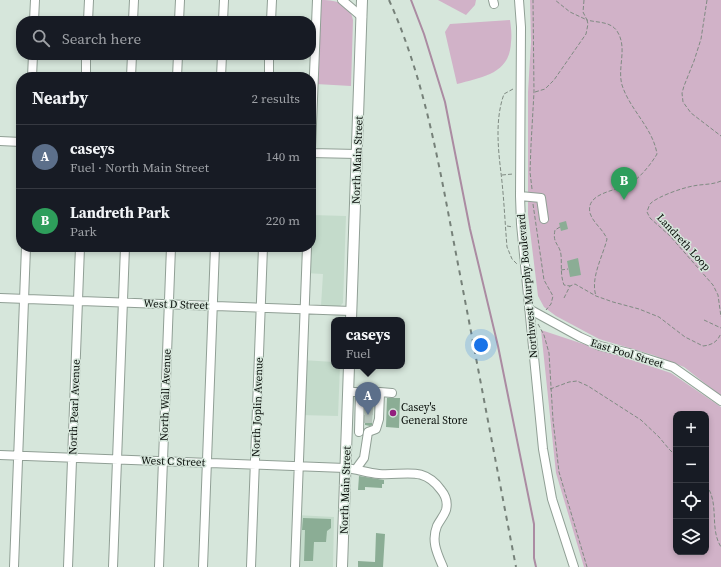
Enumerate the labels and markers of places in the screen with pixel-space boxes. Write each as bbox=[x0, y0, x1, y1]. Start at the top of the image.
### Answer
pin: B bbox=[611, 167, 637, 200]
pin: A bbox=[355, 382, 381, 415]
place label: Casey's General Store bbox=[401, 400, 468, 428]
marker: Casey's General Store bbox=[388, 408, 398, 418]

